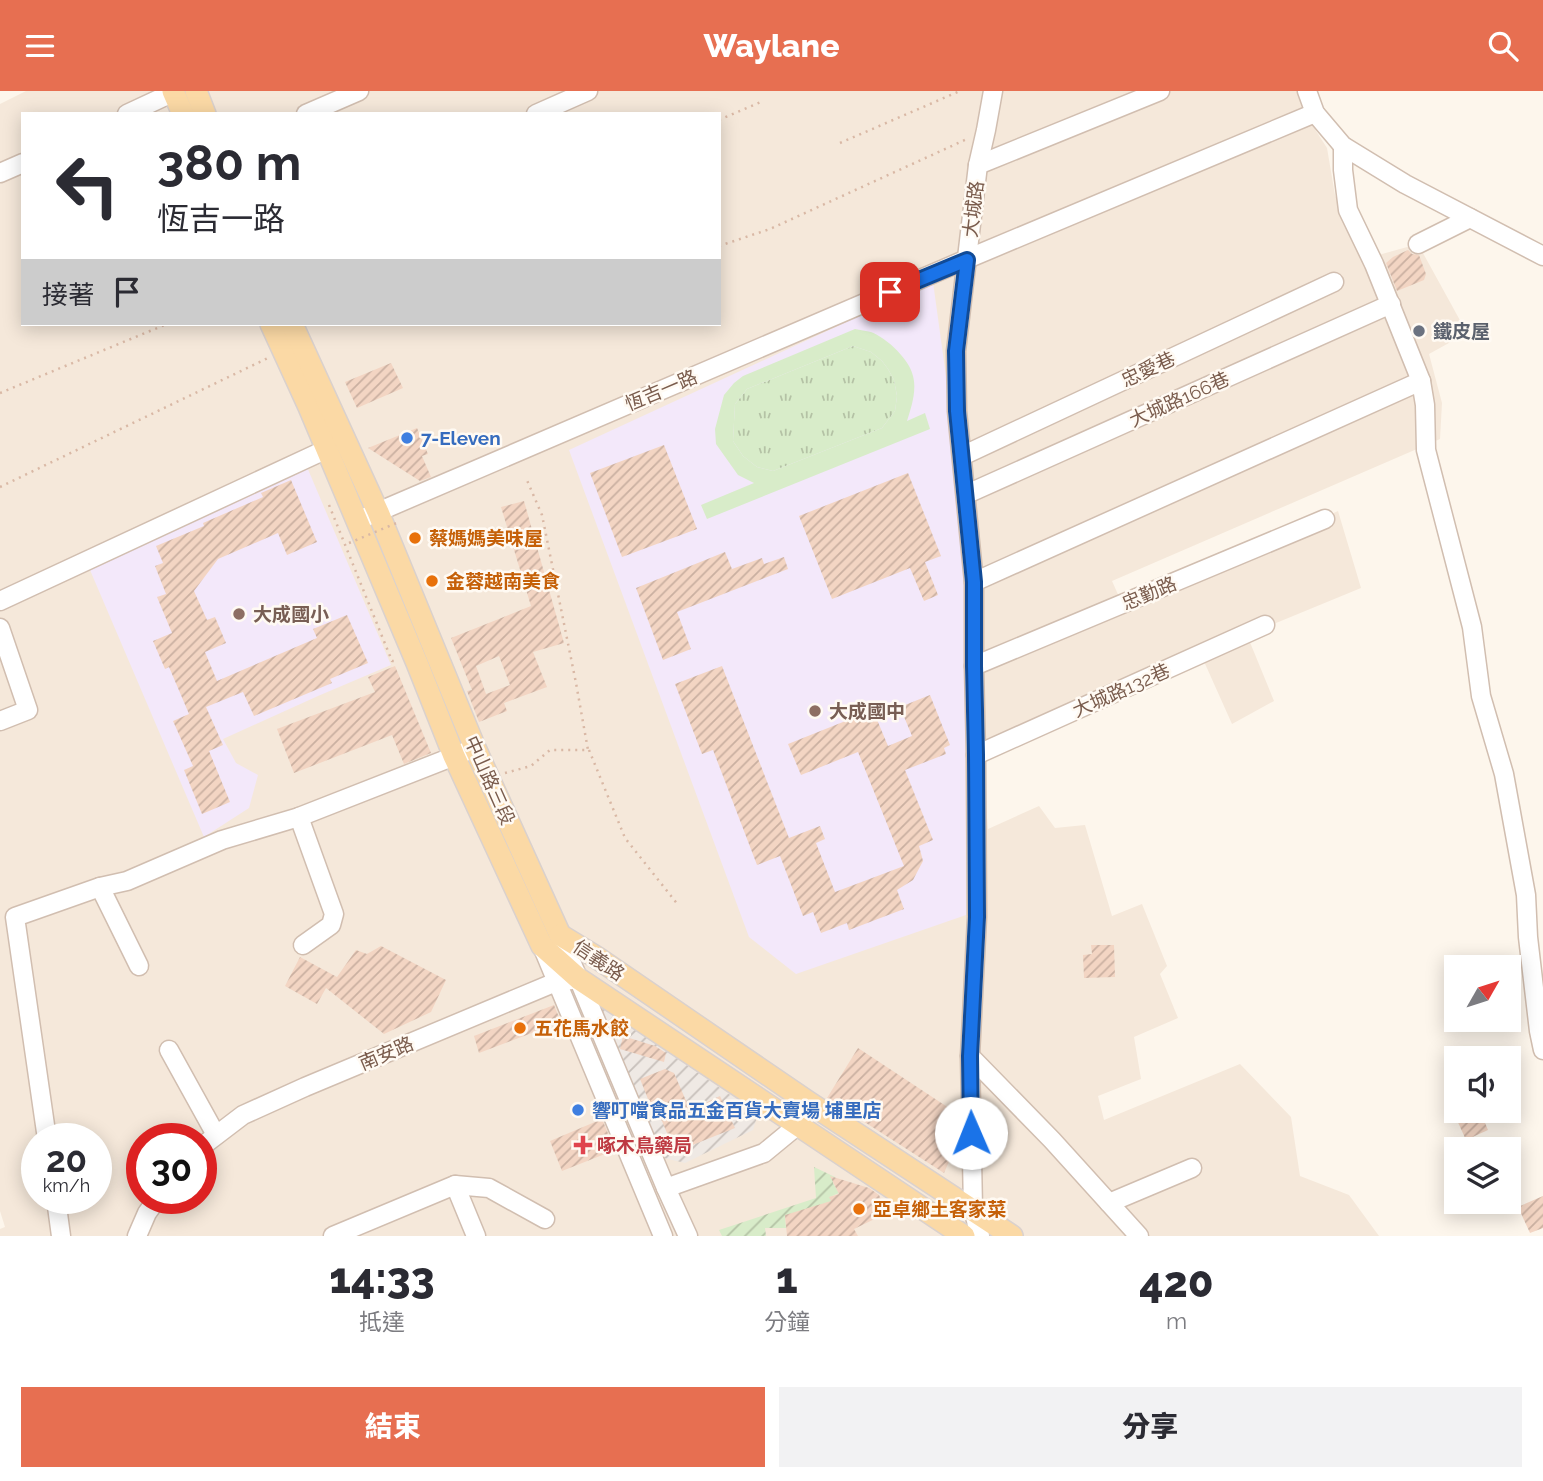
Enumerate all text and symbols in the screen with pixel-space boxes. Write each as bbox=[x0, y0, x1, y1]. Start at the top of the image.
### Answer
icon: menu bbox=[21, 27, 59, 65]
text: Waylane bbox=[704, 27, 839, 64]
icon: search bbox=[1484, 27, 1522, 65]
text: 380 m bbox=[157, 134, 301, 191]
icon: left bbox=[42, 140, 133, 231]
street label: 大城路 bbox=[959, 179, 987, 239]
text: 恆吉一路 bbox=[157, 200, 285, 237]
pin bbox=[860, 262, 920, 322]
icon: arrive bbox=[108, 273, 146, 311]
icon: arrive bbox=[871, 273, 909, 311]
text: 接著 bbox=[42, 280, 94, 310]
place label: 鐵皮屋 bbox=[1433, 320, 1490, 342]
marker: 鐵皮屋 bbox=[1411, 323, 1427, 339]
street label: 忠愛巷 bbox=[1118, 347, 1178, 391]
street label: 恆吉一路 bbox=[622, 365, 700, 415]
street label: 大城路166巷 bbox=[1126, 367, 1232, 431]
place label: 7-Eleven bbox=[421, 427, 501, 449]
marker: 7-Eleven bbox=[399, 430, 415, 446]
place label: 蔡媽媽美味屋 bbox=[429, 527, 543, 549]
marker: 蔡媽媽美味屋 bbox=[407, 530, 423, 546]
place label: 金蓉越南美食 bbox=[446, 570, 560, 592]
street label: 忠勤路 bbox=[1118, 572, 1180, 614]
marker: 金蓉越南美食 bbox=[424, 573, 440, 589]
place label: 大成國小 bbox=[253, 603, 329, 625]
marker: 大成國小 bbox=[231, 606, 247, 622]
street label: 大城路132巷 bbox=[1069, 659, 1173, 721]
place label: 大成國中 bbox=[829, 700, 905, 722]
marker: 大成國中 bbox=[807, 703, 823, 719]
street label: 中山路三段 bbox=[461, 732, 519, 828]
street label: 信義路 bbox=[569, 935, 629, 985]
north arrow bbox=[1444, 955, 1521, 1033]
map controls bbox=[1444, 955, 1521, 1214]
place label: 五花馬水餃 bbox=[534, 1017, 629, 1039]
marker: 五花馬水餃 bbox=[512, 1020, 528, 1036]
street label: 南安路 bbox=[355, 1032, 417, 1074]
button: sound bbox=[1444, 1046, 1521, 1123]
position arrow bbox=[934, 1096, 1008, 1170]
place label: 響叮噹食品五金百貨大賣場 埔里店 bbox=[592, 1099, 882, 1121]
marker: 響叮噹食品五金百貨大賣場 埔里店 bbox=[570, 1102, 586, 1118]
speed limit sign: 30 bbox=[126, 1123, 217, 1214]
place label: 啄木鳥藥局 bbox=[597, 1134, 692, 1156]
marker: 啄木鳥藥局 bbox=[575, 1137, 591, 1153]
button: layers bbox=[1444, 1137, 1521, 1214]
text: 20 bbox=[46, 1139, 87, 1180]
text: km/h bbox=[43, 1175, 90, 1196]
place label: 亞卓鄉土客家菜 bbox=[873, 1198, 1006, 1220]
marker: 亞卓鄉土客家菜 bbox=[851, 1201, 867, 1217]
text: 14:33 bbox=[329, 1254, 435, 1303]
text: 1 bbox=[776, 1254, 798, 1303]
text: 420 bbox=[1139, 1258, 1214, 1307]
text: m bbox=[1166, 1307, 1187, 1334]
text: 抵達 bbox=[359, 1308, 405, 1335]
text: 分鐘 bbox=[764, 1308, 810, 1335]
button: 結束 bbox=[21, 1387, 765, 1467]
button: 分享 bbox=[779, 1387, 1522, 1467]

